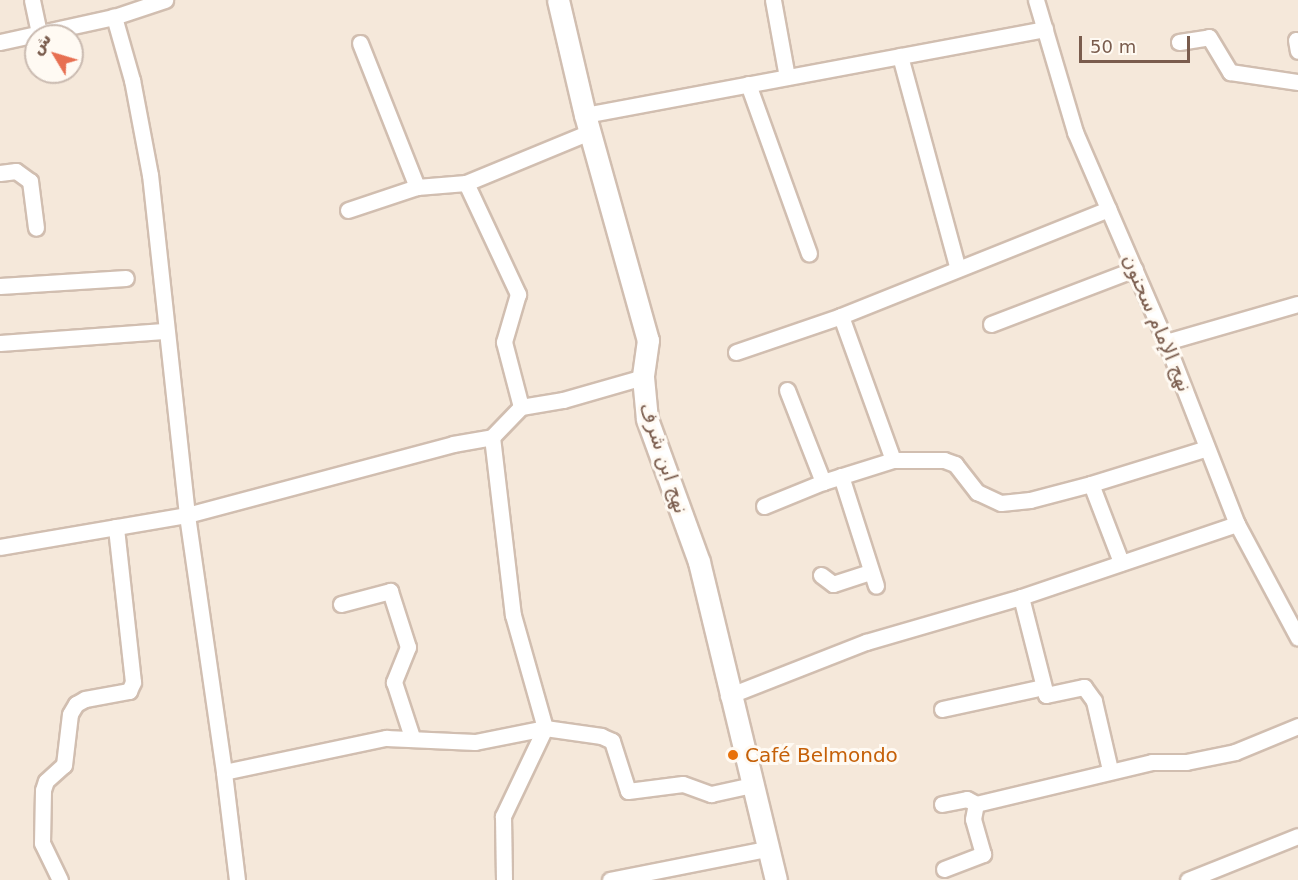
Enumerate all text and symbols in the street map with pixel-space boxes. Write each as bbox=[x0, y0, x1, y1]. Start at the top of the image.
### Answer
north arrow bbox=[24, 24, 84, 84]
scale bar bbox=[1082, 24, 1193, 62]
text: ش bbox=[27, 29, 55, 58]
text: 50 m bbox=[1090, 36, 1136, 57]
street label: نهج الإمام سحنون bbox=[1117, 251, 1197, 395]
street label: نهج ابن شرف bbox=[635, 399, 693, 517]
place label: Café Belmondo bbox=[745, 743, 898, 767]
marker: Café Belmondo bbox=[726, 748, 740, 762]

